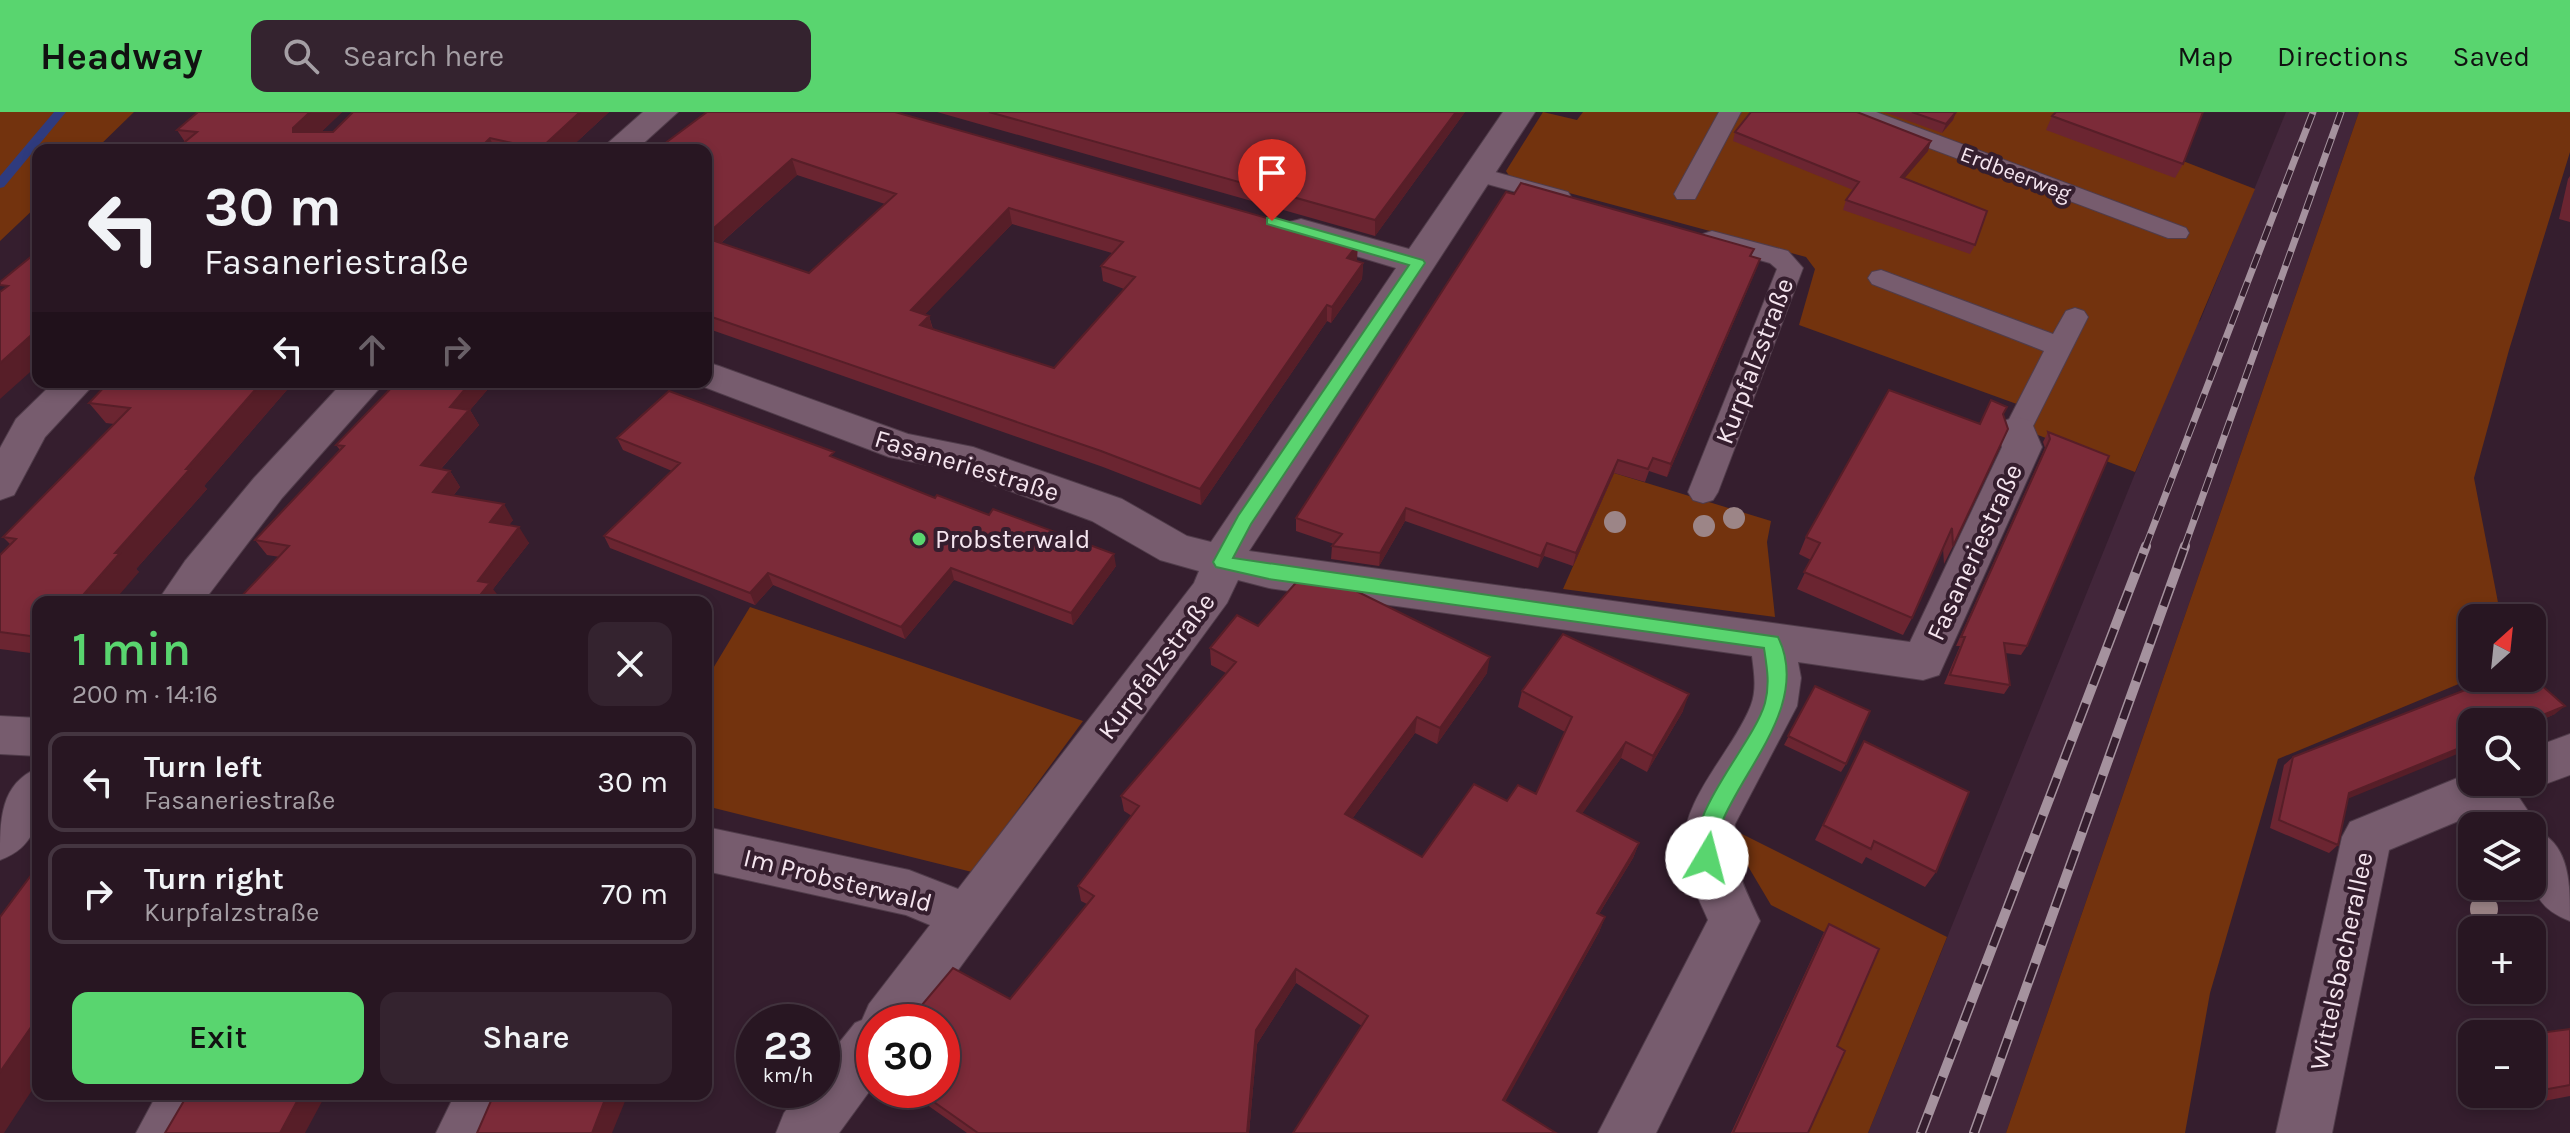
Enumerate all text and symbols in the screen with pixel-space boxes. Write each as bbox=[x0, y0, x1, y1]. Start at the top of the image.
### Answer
search box bbox=[251, 20, 811, 92]
text: Headway bbox=[40, 34, 203, 79]
icon: search bbox=[279, 34, 323, 78]
text: Search here bbox=[343, 38, 504, 74]
text: Map bbox=[2178, 40, 2233, 73]
text: Directions bbox=[2277, 40, 2409, 73]
text: Saved bbox=[2453, 40, 2530, 73]
pin bbox=[1238, 139, 1306, 221]
street label: Erdbeerweg bbox=[1957, 141, 2075, 207]
icon: arrive bbox=[1250, 151, 1294, 195]
text: 30 m bbox=[204, 174, 342, 239]
icon: left bbox=[72, 176, 176, 280]
text: Fasaneriestraße bbox=[204, 241, 469, 283]
street label: Kurpfalzstraße bbox=[1709, 274, 1800, 449]
icon: left bbox=[266, 328, 310, 372]
icon: ahead bbox=[350, 328, 394, 372]
icon: right bbox=[434, 328, 478, 372]
street label: Fasaneriestraße bbox=[871, 423, 1063, 508]
street label: Fasaneriestraße bbox=[1920, 459, 2029, 645]
place label: Probsterwald bbox=[935, 524, 1090, 555]
marker: Probsterwald bbox=[910, 530, 928, 548]
street label: Kurpfalzstraße bbox=[1091, 587, 1222, 746]
north arrow bbox=[2458, 604, 2546, 692]
map controls bbox=[2458, 604, 2546, 1108]
text: 1 min bbox=[72, 621, 191, 677]
button: close bbox=[588, 622, 672, 706]
text: 200 m · 14:16 bbox=[72, 679, 218, 710]
button: search bbox=[2458, 708, 2546, 796]
text: Turn left bbox=[144, 749, 262, 785]
icon: left bbox=[76, 760, 120, 804]
text: 30 m bbox=[597, 764, 668, 800]
text: Fasaneriestraße bbox=[144, 785, 335, 816]
button: layers bbox=[2458, 812, 2546, 900]
position arrow bbox=[1665, 816, 1749, 900]
street label: Im Probsterwald bbox=[740, 842, 935, 919]
street label: Wittelsbacherallee bbox=[2303, 849, 2380, 1073]
text: Turn right bbox=[144, 861, 284, 897]
icon: right bbox=[76, 872, 120, 916]
text: 70 m bbox=[601, 876, 668, 912]
text: Kurpfalzstraße bbox=[144, 897, 319, 928]
button: + bbox=[2458, 916, 2546, 1004]
button: Exit bbox=[72, 992, 364, 1084]
button: Share bbox=[380, 992, 672, 1084]
speed limit sign: 30 bbox=[856, 1004, 960, 1108]
button: − bbox=[2458, 1020, 2546, 1108]
text: 23 bbox=[763, 1022, 813, 1069]
text: km/h bbox=[763, 1064, 813, 1087]

